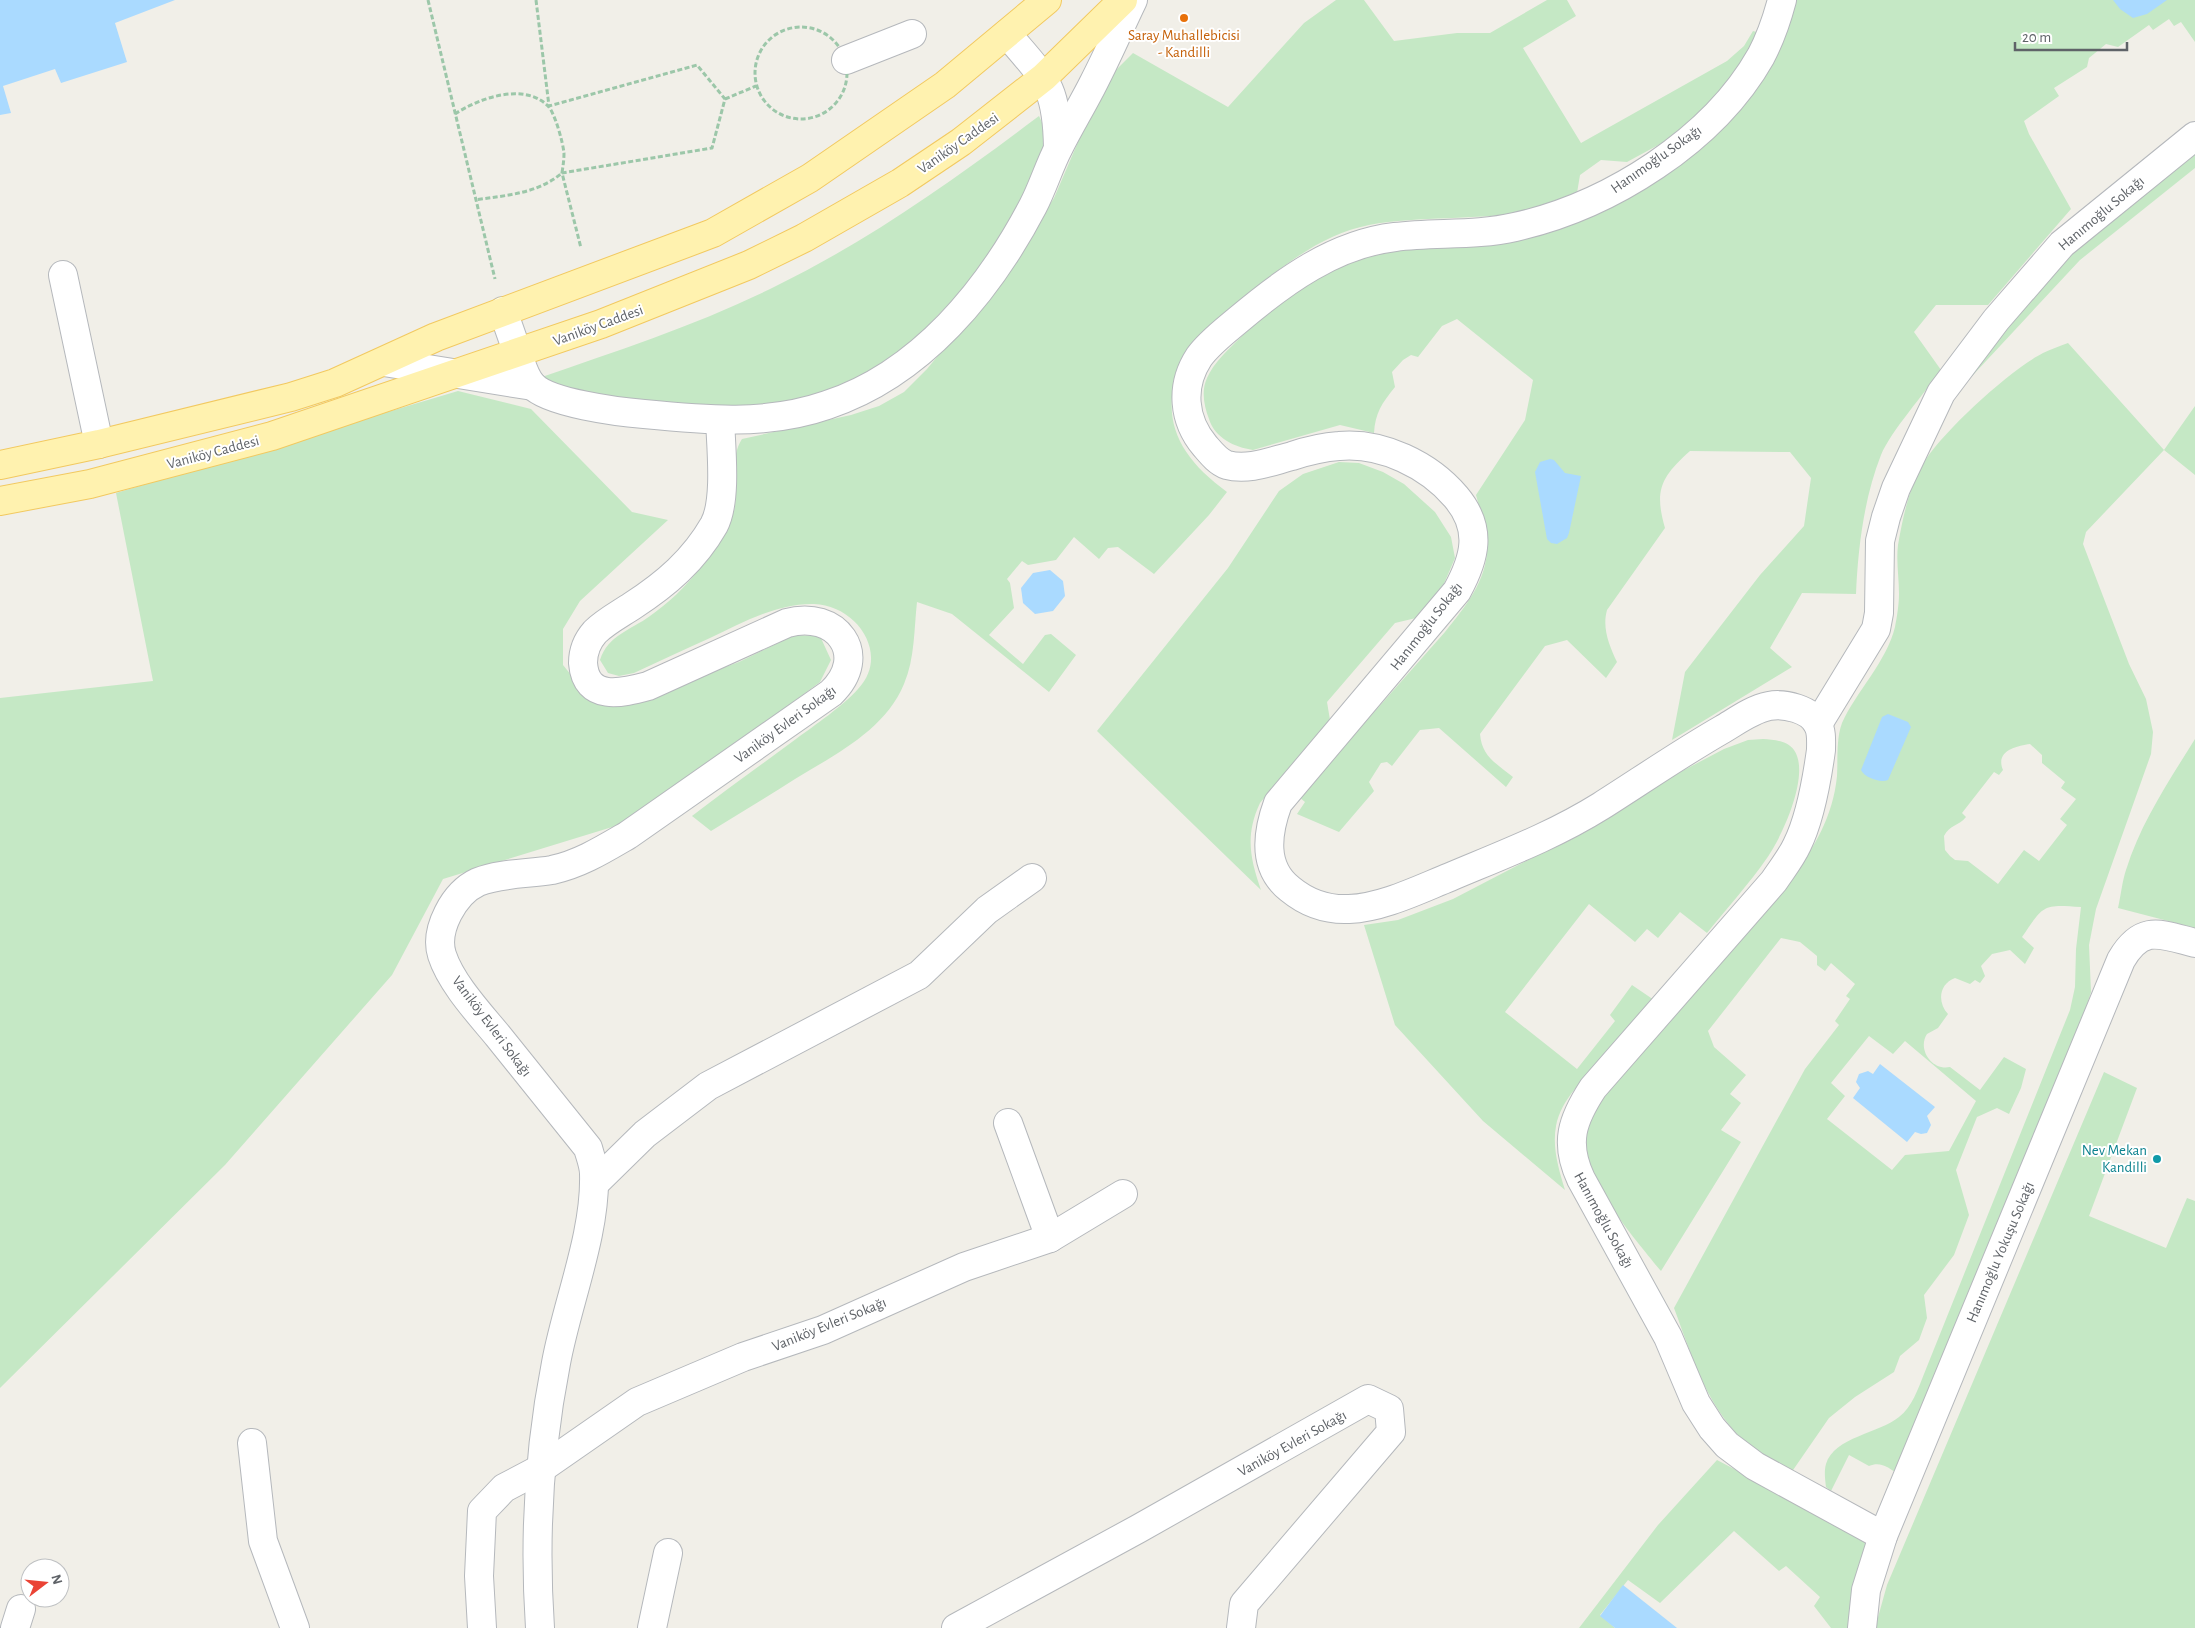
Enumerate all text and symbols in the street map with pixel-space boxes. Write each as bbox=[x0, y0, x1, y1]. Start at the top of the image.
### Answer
marker: Saray Muhallebicisi - Kandilli bbox=[1178, 12, 1190, 24]
scale bar bbox=[2015, 20, 2128, 52]
place label: Saray Muhallebicisi - Kandilli bbox=[1128, 28, 1240, 60]
text: 20 m bbox=[2022, 30, 2051, 45]
street label: Vaniköy Caddesi bbox=[915, 110, 1001, 177]
street label: Hanımoğlu Sokağı bbox=[1608, 123, 1704, 196]
street label: Hanımoğlu Sokağı bbox=[2055, 173, 2147, 254]
street label: Vaniköy Caddesi bbox=[551, 302, 645, 349]
street label: Vaniköy Caddesi bbox=[165, 433, 261, 472]
street label: Hanımoğlu Sokağı bbox=[1387, 579, 1465, 673]
street label: Vaniköy Evleri Sokağı bbox=[732, 683, 839, 766]
street label: Vaniköy Evleri Sokağı bbox=[449, 973, 534, 1079]
place label: Nev Mekan Kandilli bbox=[2082, 1143, 2147, 1175]
marker: Nev Mekan Kandilli bbox=[2151, 1153, 2163, 1165]
street label: Hanımoğlu Sokağı bbox=[1571, 1170, 1636, 1271]
street label: Hanımoğlu Yokuşu Sokağı bbox=[1964, 1179, 2037, 1325]
street label: Vaniköy Evleri Sokağı bbox=[770, 1295, 888, 1354]
street label: Vaniköy Evleri Sokağı bbox=[1235, 1407, 1349, 1479]
north arrow bbox=[20, 1558, 70, 1608]
text: N bbox=[48, 1573, 65, 1586]

